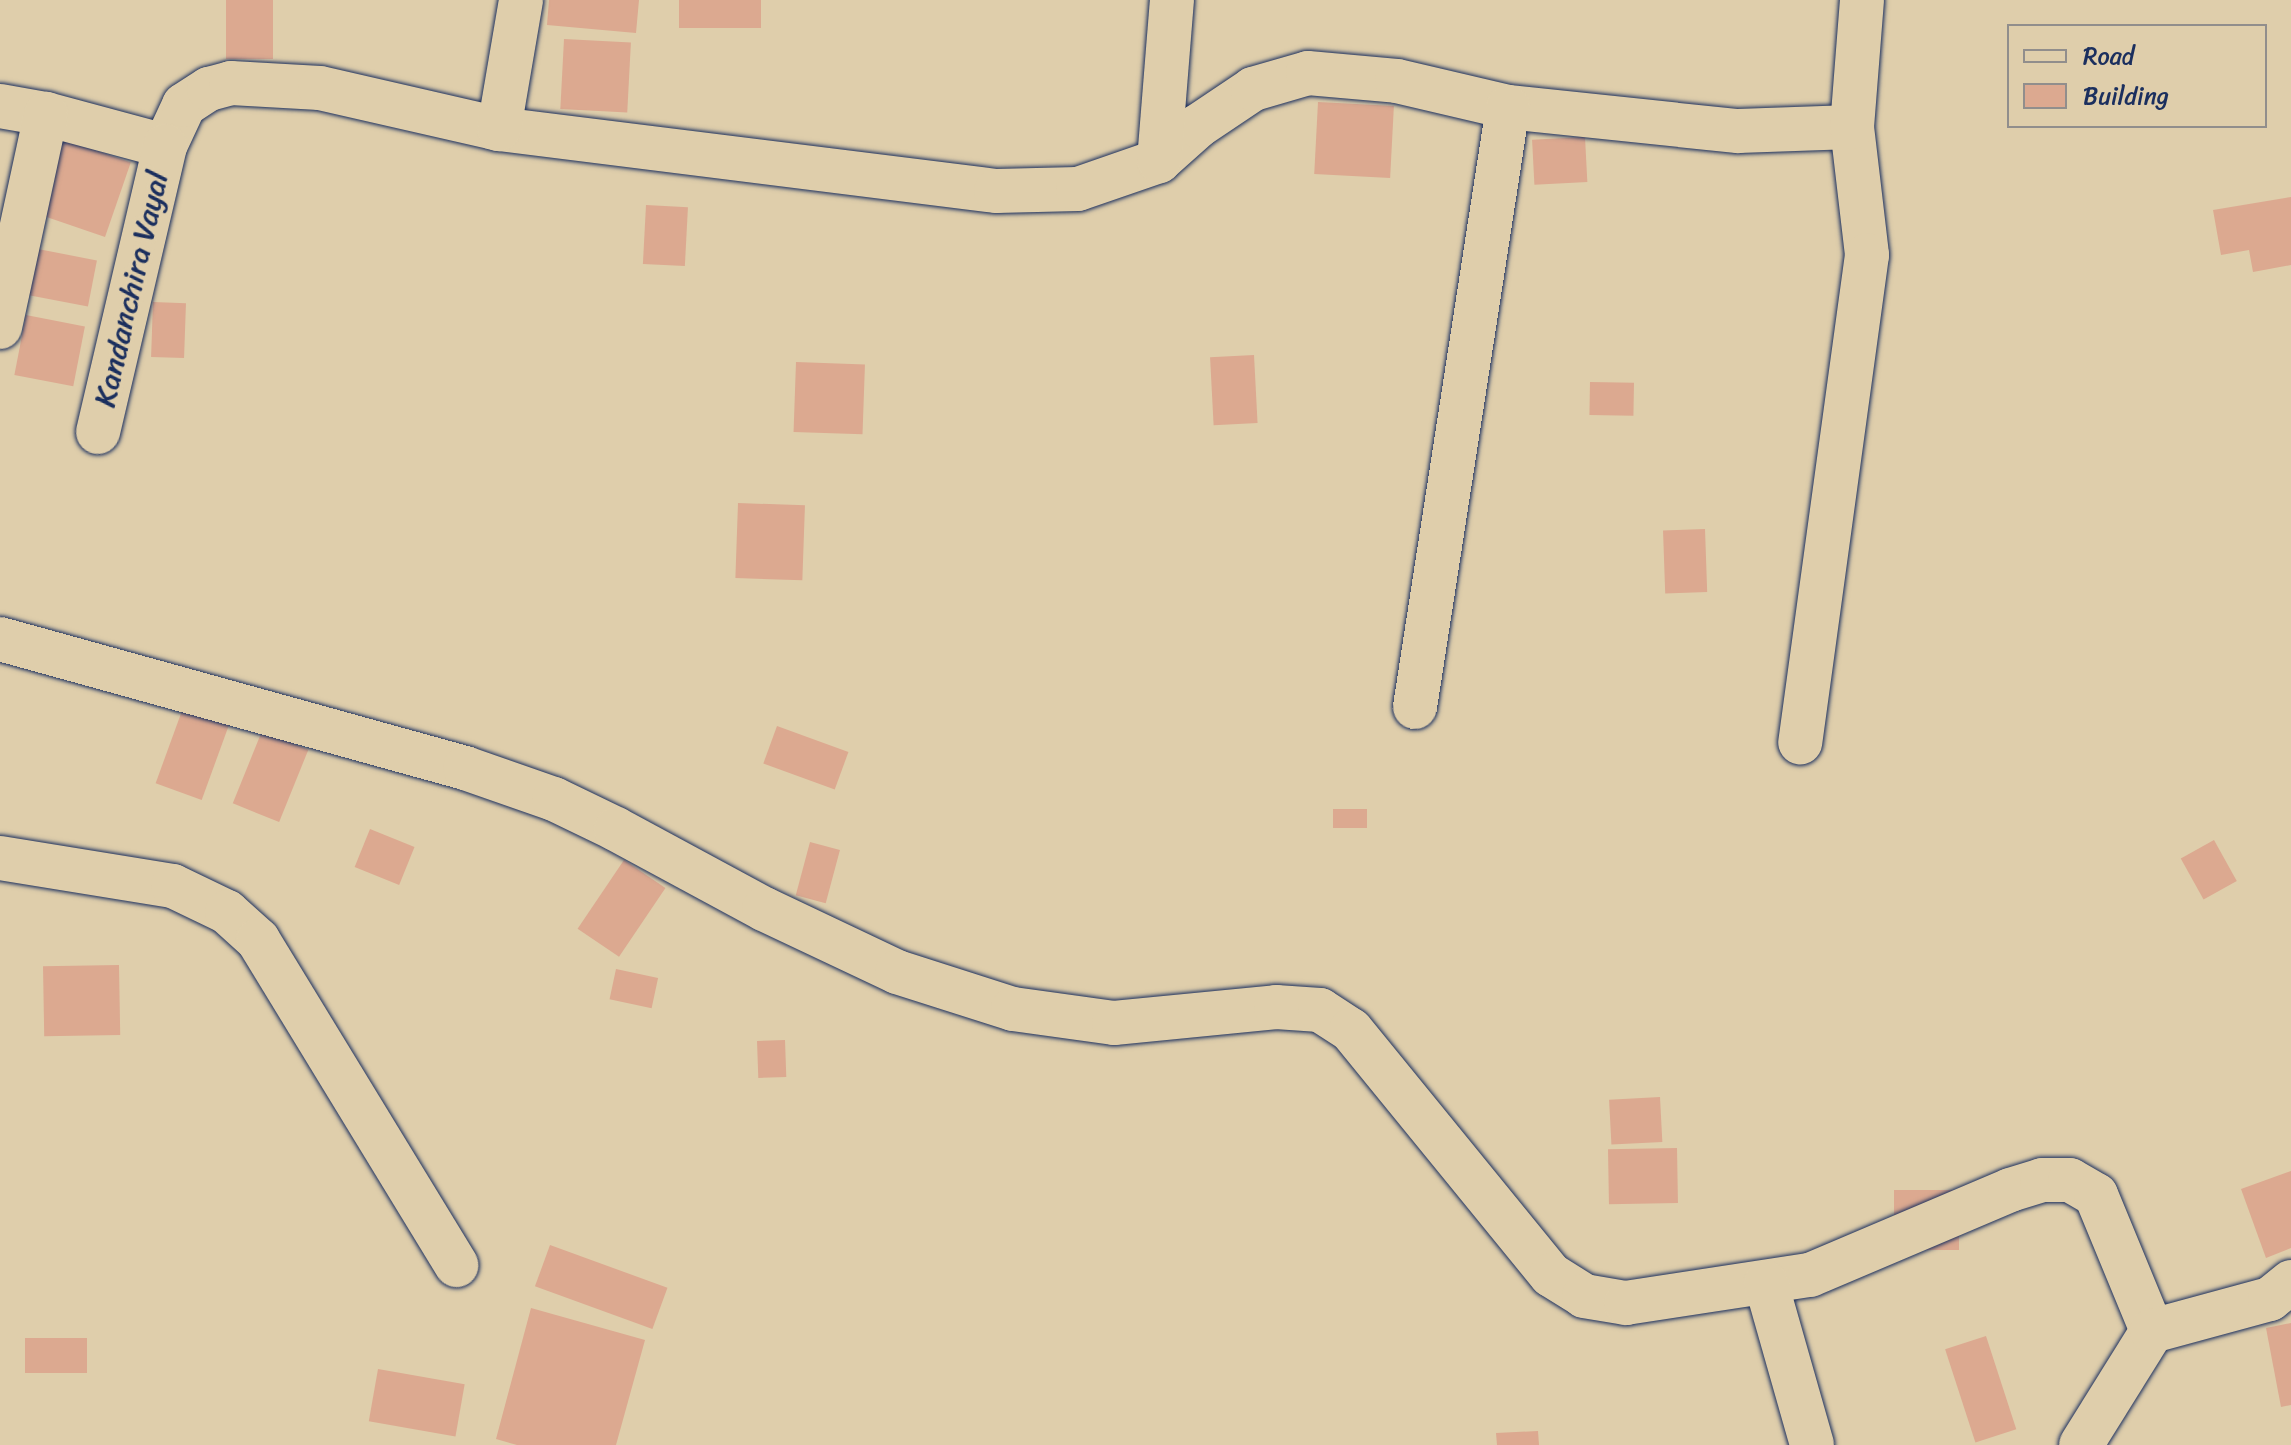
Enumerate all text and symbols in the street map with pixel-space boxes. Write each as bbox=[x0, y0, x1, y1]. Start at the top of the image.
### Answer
legend bbox=[2007, 24, 2267, 128]
text: Road bbox=[2083, 35, 2134, 77]
text: Building bbox=[2083, 75, 2169, 117]
street label: Kandanchira Vayal bbox=[86, 168, 176, 410]

